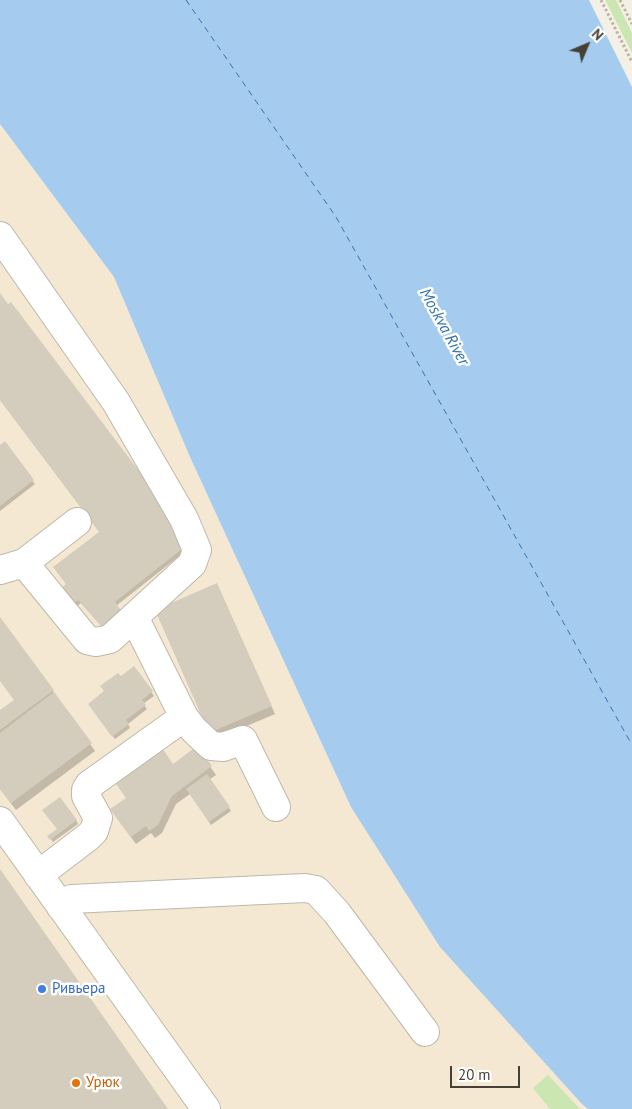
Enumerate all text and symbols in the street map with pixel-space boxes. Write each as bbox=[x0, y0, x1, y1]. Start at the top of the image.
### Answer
north arrow bbox=[562, 20, 612, 70]
text: N bbox=[588, 25, 607, 44]
water label: Moskva River bbox=[415, 285, 473, 369]
place label: Ривьера bbox=[52, 980, 106, 998]
marker: Ривьера bbox=[36, 983, 48, 995]
scale bar bbox=[452, 1056, 522, 1088]
text: 20 m bbox=[458, 1065, 491, 1084]
place label: Урюк bbox=[86, 1074, 120, 1092]
marker: Урюк bbox=[70, 1077, 82, 1089]

